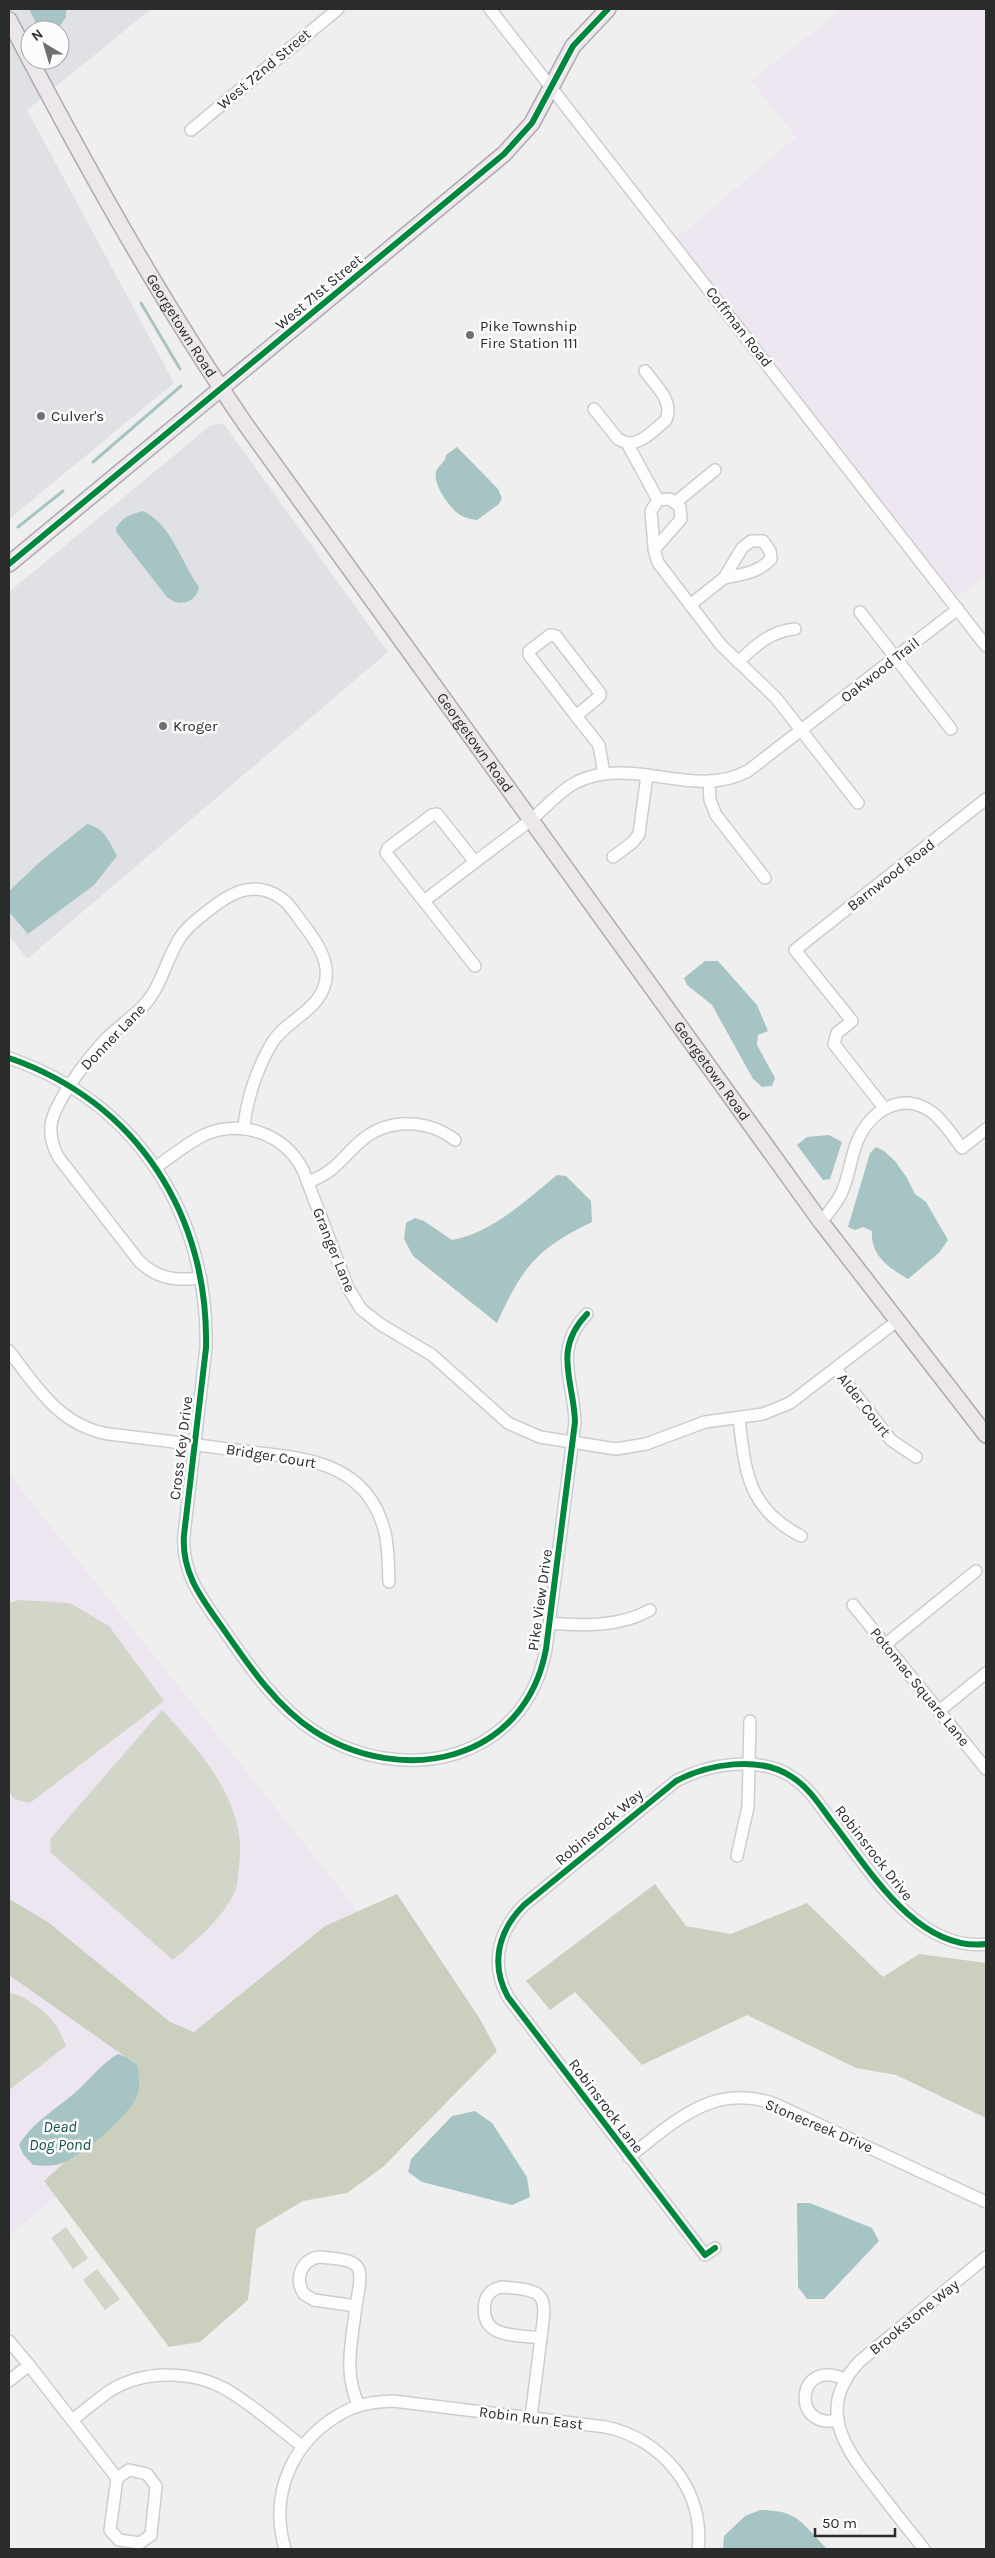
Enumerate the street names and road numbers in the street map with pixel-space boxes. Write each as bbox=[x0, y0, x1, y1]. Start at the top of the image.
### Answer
street label: West 72nd Street bbox=[214, 25, 315, 113]
street label: West 71st Street bbox=[272, 250, 366, 334]
street label: Georgetown Road bbox=[142, 270, 221, 381]
street label: Coffman Road bbox=[702, 283, 776, 371]
street label: Oakwood Trail bbox=[837, 634, 923, 706]
street label: Georgetown Road bbox=[433, 689, 517, 796]
street label: Barnwood Road bbox=[844, 835, 938, 915]
street label: Donner Lane bbox=[77, 1000, 149, 1074]
street label: Georgetown Road bbox=[670, 1017, 754, 1124]
street label: Granger Lane bbox=[309, 1205, 359, 1295]
street label: Alder Court bbox=[834, 1370, 895, 1441]
street label: Cross Key Drive bbox=[166, 1395, 196, 1501]
street label: Bridger Court bbox=[225, 1440, 318, 1472]
street label: Pike View Drive bbox=[524, 1548, 556, 1652]
street label: Potomac Square Lane bbox=[866, 1624, 974, 1750]
street label: Robinsrock Way bbox=[551, 1785, 647, 1869]
street label: Robinsrock Drive bbox=[831, 1802, 917, 1904]
street label: Robinsrock Lane bbox=[565, 2055, 647, 2157]
street label: Stonecreek Drive bbox=[762, 2095, 876, 2157]
street label: Brookstone Way bbox=[866, 2275, 962, 2359]
street label: Robin Run East bbox=[478, 2403, 584, 2433]

